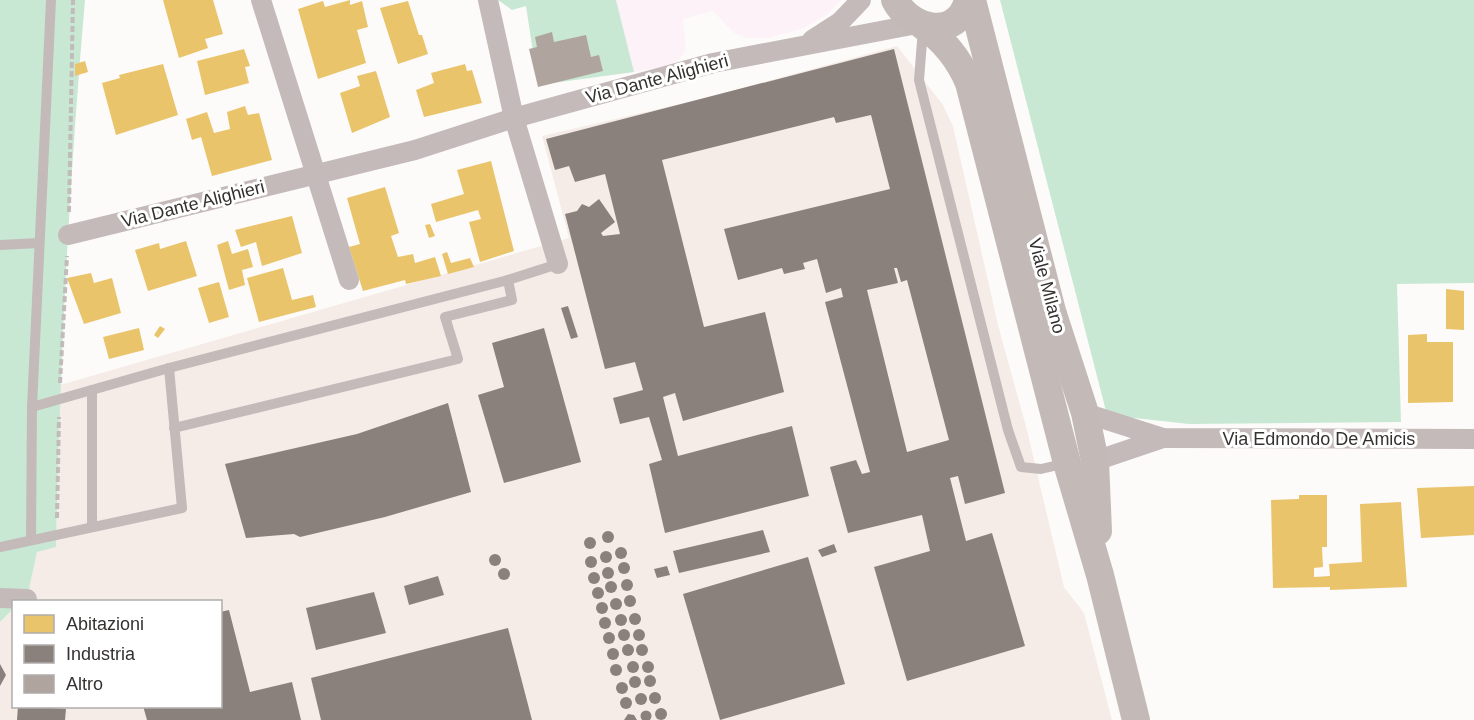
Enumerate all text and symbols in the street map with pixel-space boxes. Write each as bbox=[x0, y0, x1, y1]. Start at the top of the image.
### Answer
street label: Via Dante Alighieri bbox=[584, 50, 730, 108]
street label: Via Dante Alighieri bbox=[119, 177, 267, 231]
street label: Viale Milano bbox=[1025, 236, 1069, 336]
street label: Via Edmondo De Amicis bbox=[1223, 429, 1415, 449]
legend bbox=[12, 600, 222, 708]
text: Abitazioni bbox=[66, 614, 144, 634]
text: Industria bbox=[66, 644, 136, 664]
text: Altro bbox=[66, 674, 103, 694]

